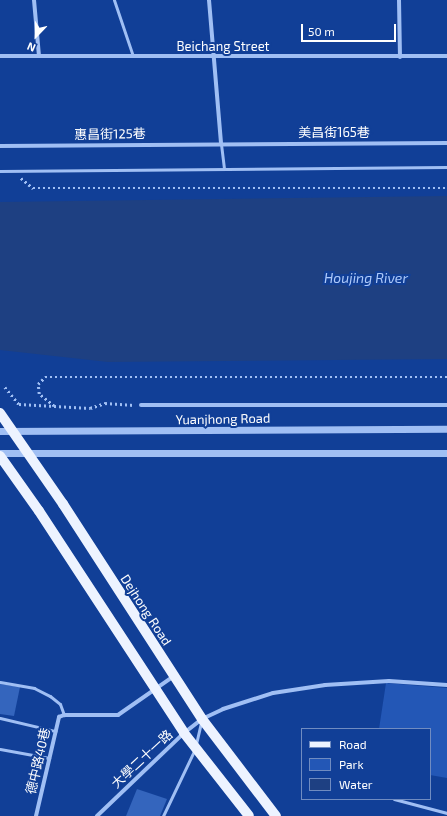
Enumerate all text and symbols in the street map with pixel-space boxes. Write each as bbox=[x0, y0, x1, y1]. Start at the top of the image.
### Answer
north arrow bbox=[16, 16, 56, 56]
scale bar bbox=[303, 16, 398, 42]
text: 50 m bbox=[308, 24, 335, 38]
street label: Beichang Street bbox=[176, 38, 270, 54]
text: N bbox=[25, 40, 37, 55]
street label: 美昌街165巷 bbox=[298, 124, 370, 140]
street label: 惠昌街125巷 bbox=[74, 126, 146, 142]
water label: Houjing River bbox=[324, 270, 408, 286]
street label: Yuanjhong Road bbox=[176, 410, 270, 428]
street label: Dejhong Road bbox=[117, 572, 175, 648]
street label: 德中路40巷 bbox=[23, 726, 53, 796]
street label: 大學二十一路 bbox=[108, 727, 176, 791]
legend bbox=[301, 728, 431, 800]
text: Road bbox=[339, 737, 367, 751]
text: Park bbox=[339, 757, 364, 771]
text: Water bbox=[339, 777, 373, 791]

